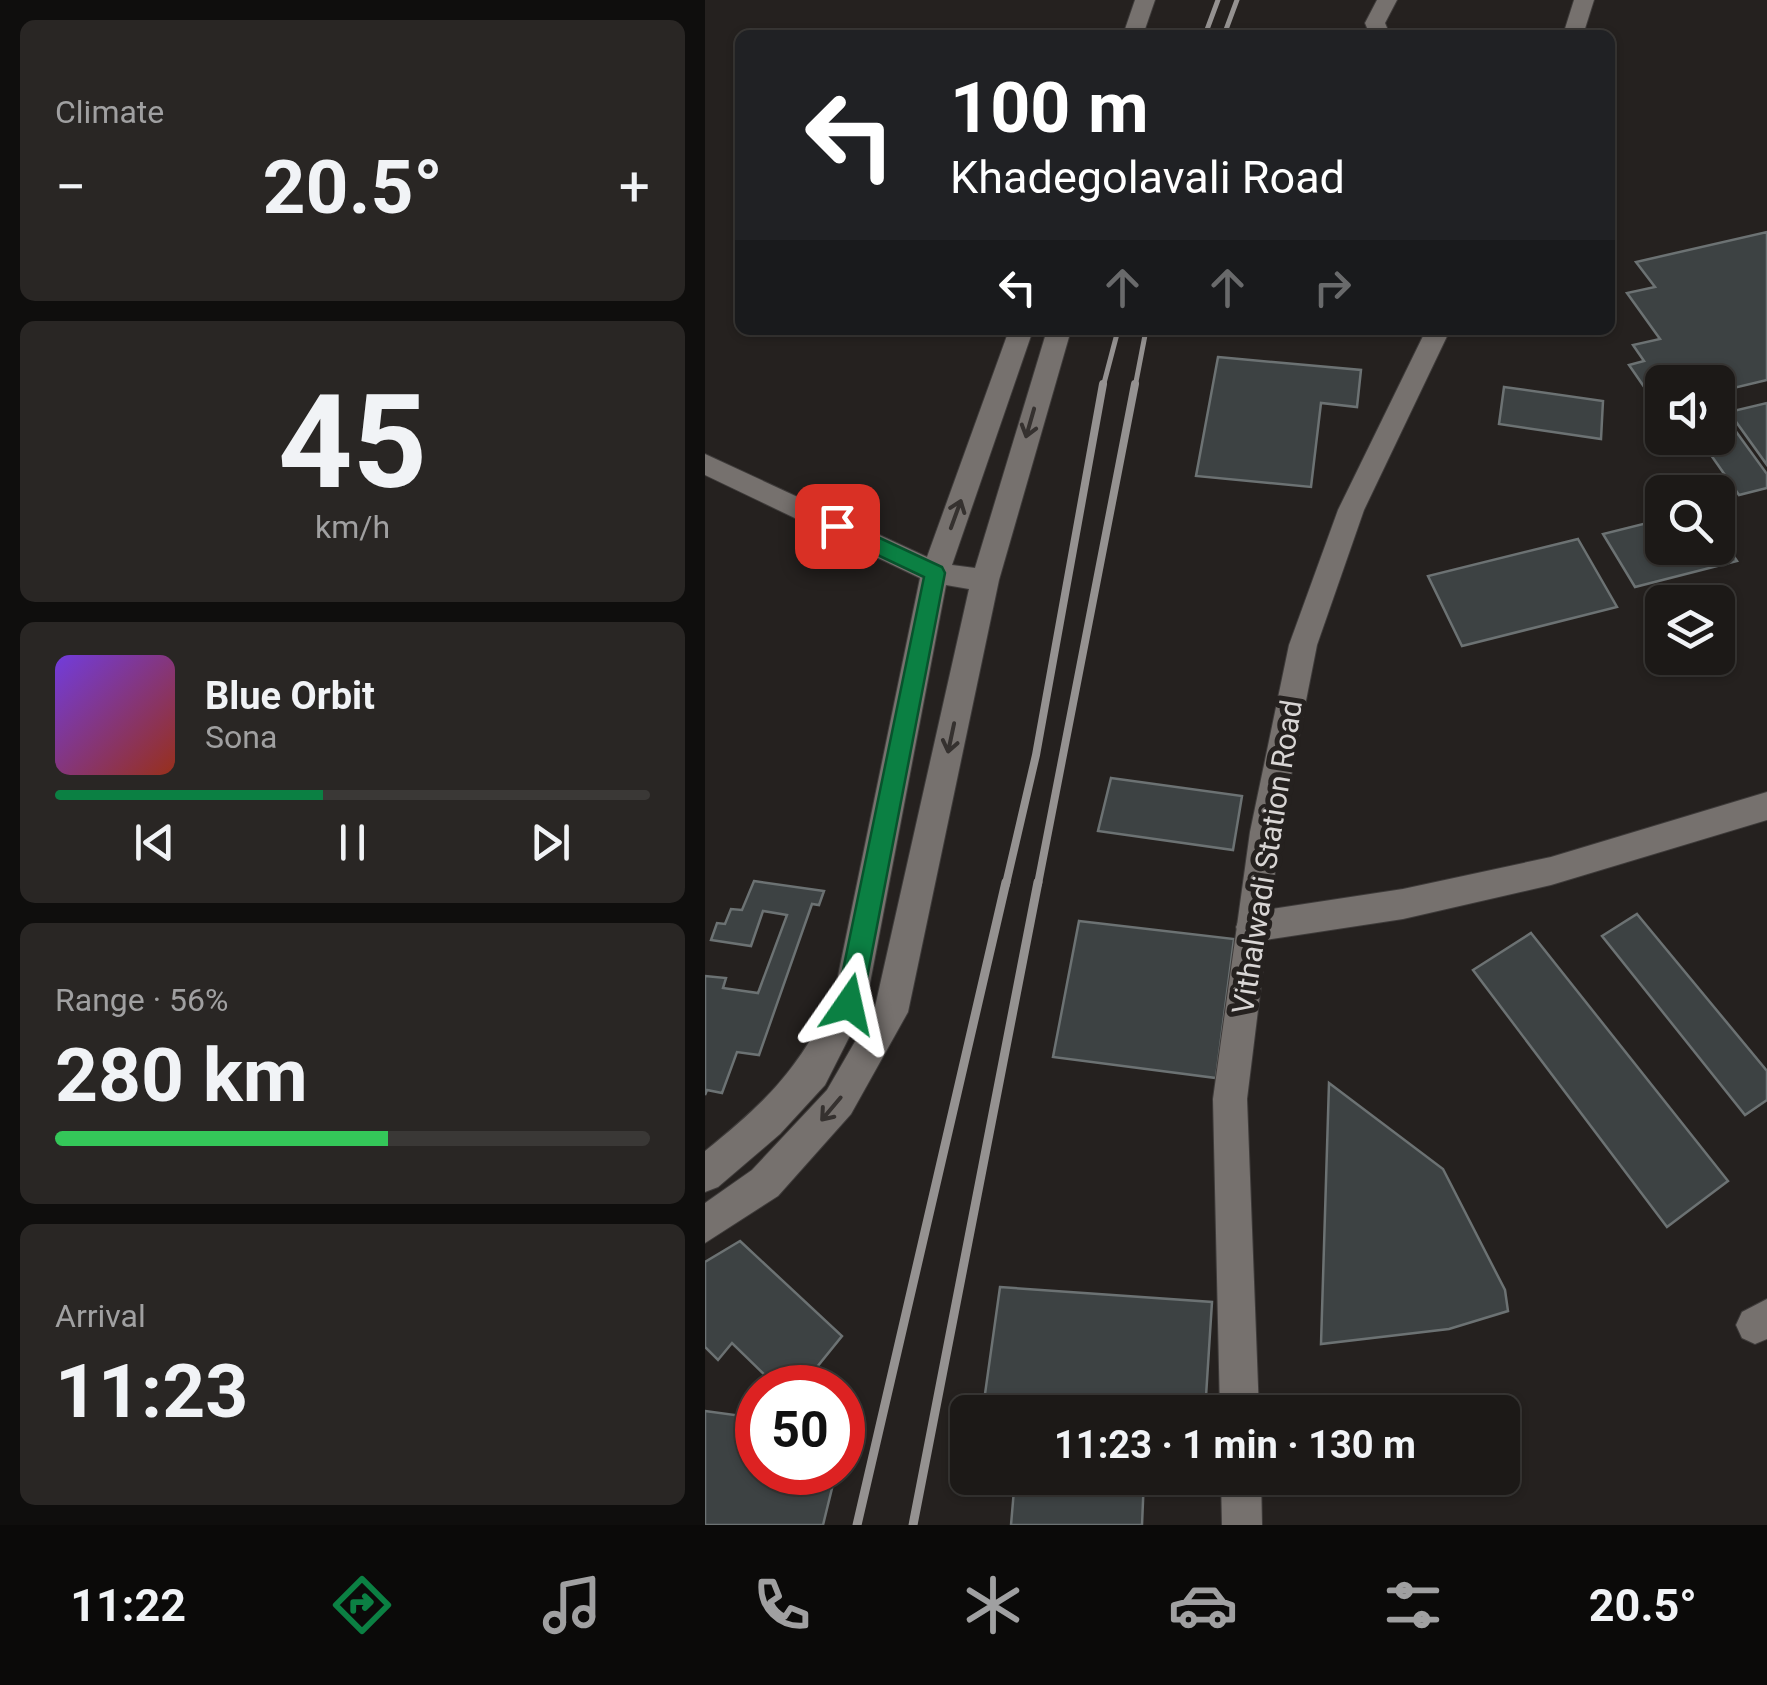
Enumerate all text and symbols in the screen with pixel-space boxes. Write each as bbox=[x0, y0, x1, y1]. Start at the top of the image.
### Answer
text: 100 m bbox=[950, 67, 1149, 149]
icon: left bbox=[785, 70, 915, 200]
text: Climate bbox=[55, 93, 164, 131]
text: 20.5° bbox=[263, 143, 443, 231]
text: Khadegolavali Road bbox=[950, 151, 1345, 204]
text: − bbox=[55, 155, 86, 219]
text: + bbox=[619, 155, 650, 219]
icon: left bbox=[990, 260, 1045, 315]
icon: ahead bbox=[1095, 260, 1150, 315]
icon: ahead bbox=[1200, 260, 1255, 315]
icon: right bbox=[1305, 260, 1360, 315]
map controls bbox=[1645, 365, 1735, 675]
button: sound bbox=[1645, 365, 1735, 455]
text: 45 bbox=[278, 366, 427, 519]
one-way arrow bbox=[1020, 407, 1038, 438]
button: search bbox=[1645, 475, 1735, 565]
pin bbox=[795, 484, 880, 569]
icon: arrive bbox=[810, 499, 865, 554]
one-way arrow bbox=[948, 500, 966, 531]
text: km/h bbox=[315, 508, 390, 546]
button: layers bbox=[1645, 585, 1735, 675]
text: Blue Orbit bbox=[205, 674, 375, 718]
street label: Vithalwadi Station Road bbox=[1225, 697, 1309, 1017]
text: Sona bbox=[205, 718, 277, 756]
one-way arrow bbox=[940, 721, 959, 753]
icon: previous bbox=[127, 815, 182, 870]
icon: pause bbox=[325, 815, 380, 870]
icon: next bbox=[523, 815, 578, 870]
position arrow bbox=[797, 952, 901, 1056]
text: Range · 56% bbox=[55, 981, 228, 1019]
text: 280 km bbox=[55, 1031, 308, 1119]
one-way arrow bbox=[820, 1096, 842, 1122]
text: Arrival bbox=[55, 1297, 146, 1335]
text: 11:23 bbox=[55, 1347, 248, 1435]
speed limit sign: 50 bbox=[735, 1365, 865, 1495]
text: 11:23 · 1 min · 130 m bbox=[1054, 1423, 1416, 1467]
icon: directions bbox=[327, 1570, 397, 1640]
icon: music bbox=[537, 1570, 607, 1640]
icon: phone bbox=[747, 1570, 817, 1640]
icon: climate bbox=[958, 1570, 1028, 1640]
icon: car bbox=[1168, 1570, 1238, 1640]
icon: filters bbox=[1378, 1570, 1448, 1640]
text: 11:22 bbox=[70, 1579, 186, 1632]
text: 20.5° bbox=[1589, 1579, 1697, 1632]

